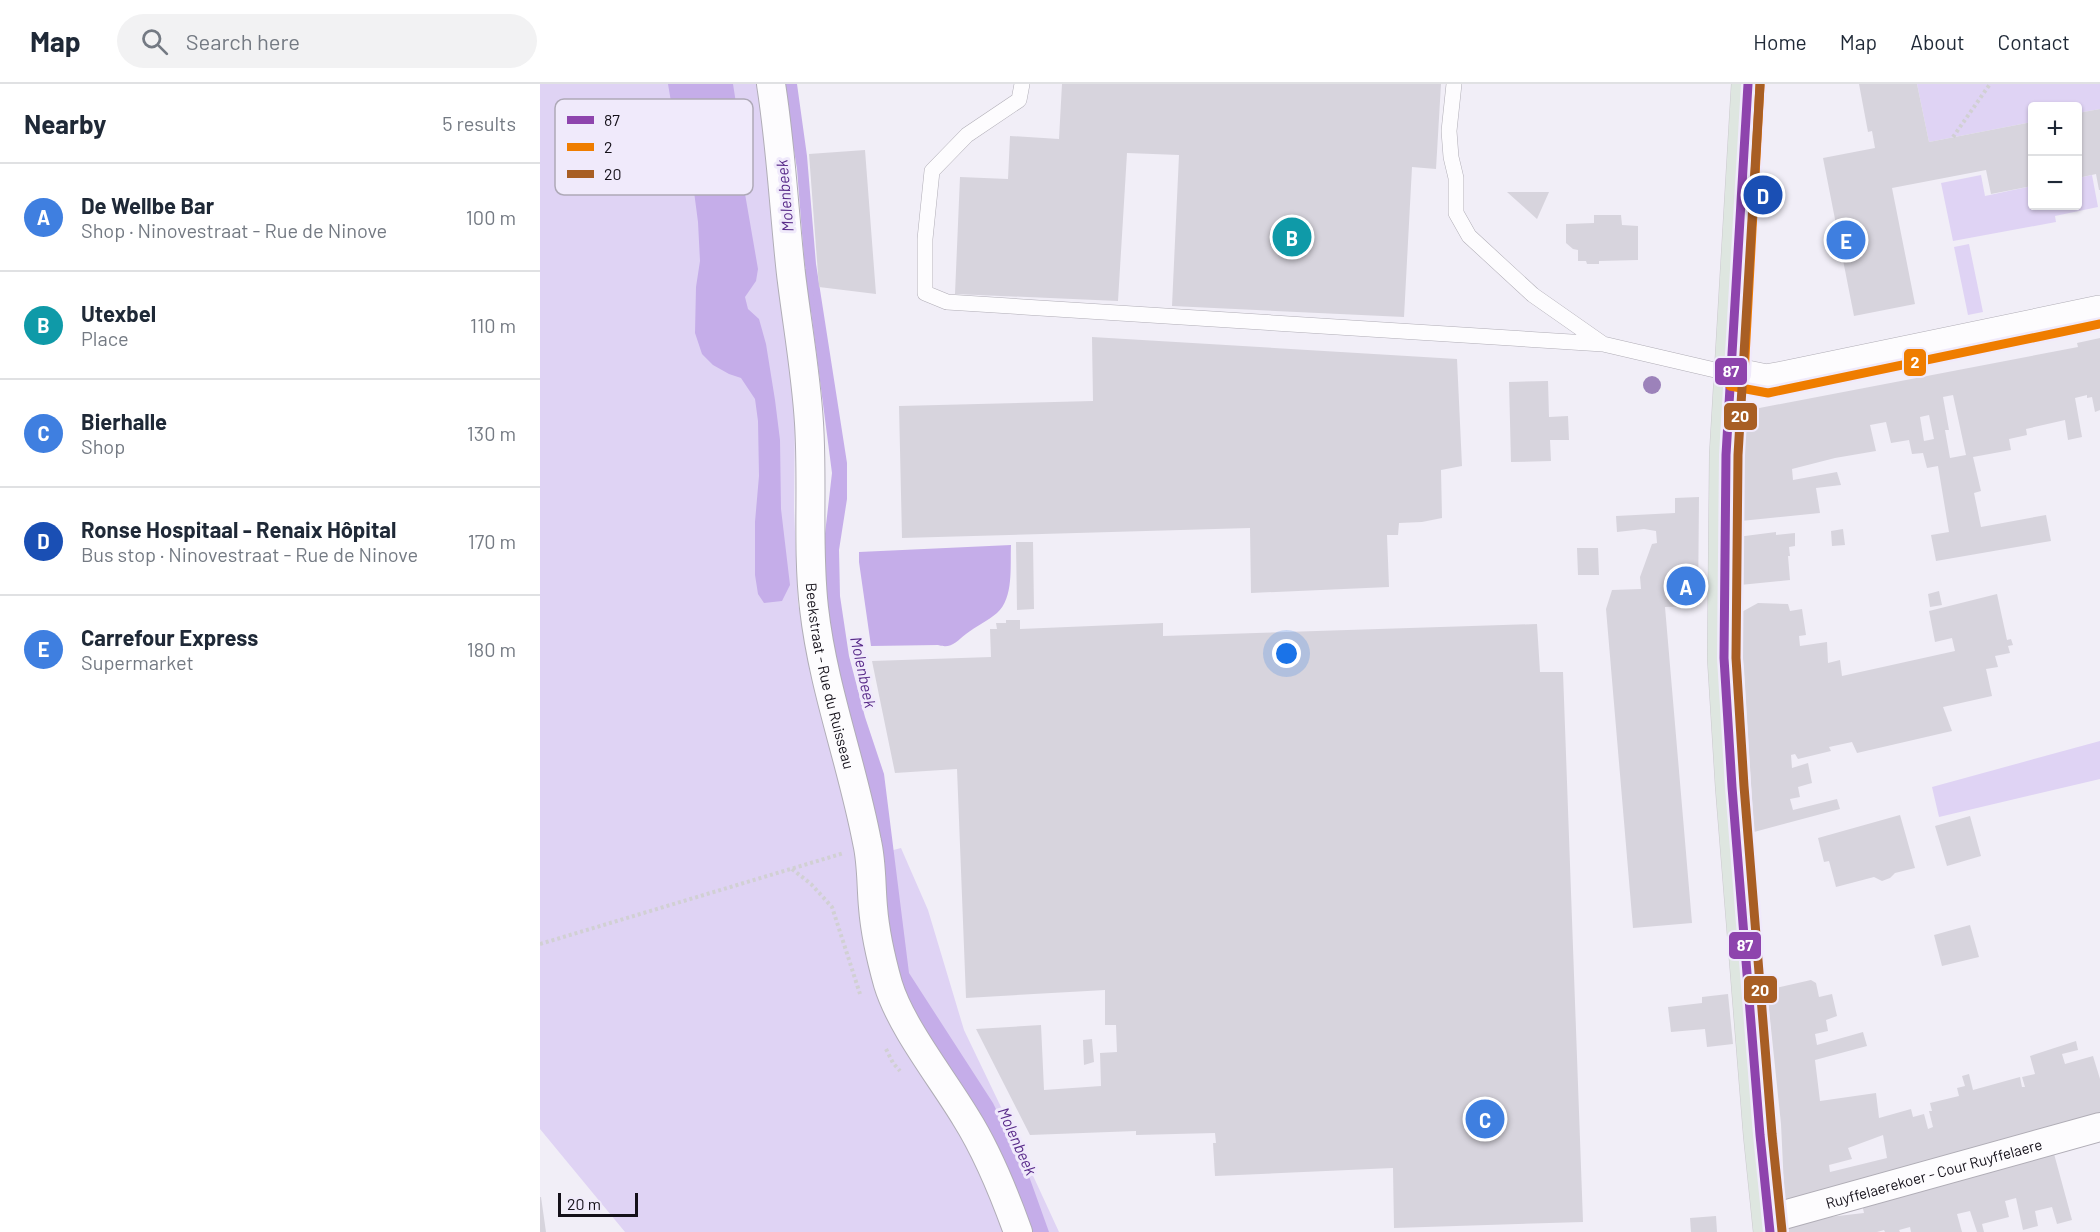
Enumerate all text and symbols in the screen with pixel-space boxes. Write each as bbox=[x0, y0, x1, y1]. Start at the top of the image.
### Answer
search box bbox=[117, 14, 537, 68]
text: Map bbox=[30, 24, 81, 58]
icon: search bbox=[138, 25, 171, 58]
text: Search here bbox=[186, 28, 300, 54]
text: Home bbox=[1753, 29, 1807, 54]
text: Map bbox=[1840, 29, 1877, 54]
text: About bbox=[1910, 29, 1965, 54]
text: Contact bbox=[1998, 29, 2070, 54]
legend bbox=[555, 99, 753, 195]
map controls bbox=[2028, 102, 2082, 210]
button: + bbox=[2028, 102, 2082, 156]
text: Nearby bbox=[24, 108, 106, 139]
text: 87 bbox=[604, 110, 620, 129]
text: 5 results bbox=[442, 111, 516, 135]
text: 2 bbox=[604, 137, 613, 156]
button: − bbox=[2028, 156, 2082, 210]
water label: Molenbeek bbox=[771, 159, 797, 233]
text: 20 bbox=[604, 164, 622, 183]
pin: D bbox=[1744, 172, 1782, 218]
text: De Wellbe Bar bbox=[81, 192, 214, 218]
text: A bbox=[37, 205, 50, 229]
text: 100 m bbox=[466, 205, 516, 229]
pin: B bbox=[1272, 214, 1311, 260]
text: Shop · Ninovestraat - Rue de Ninove bbox=[81, 218, 387, 242]
pin: E bbox=[1826, 218, 1866, 262]
text: Utexbel bbox=[81, 300, 156, 326]
text: B bbox=[37, 313, 50, 337]
text: 110 m bbox=[470, 313, 516, 337]
text: Place bbox=[81, 326, 129, 350]
line badge: 2 bbox=[1903, 348, 1927, 377]
text: 2 bbox=[1911, 352, 1920, 371]
line badge: 87 bbox=[1714, 357, 1748, 386]
text: 87 bbox=[1723, 361, 1739, 380]
line badge: 20 bbox=[1723, 402, 1758, 431]
text: 20 bbox=[1731, 406, 1749, 425]
text: Bierhalle bbox=[81, 408, 167, 434]
text: C bbox=[37, 421, 50, 445]
text: 130 m bbox=[467, 421, 516, 445]
text: Shop bbox=[81, 434, 125, 458]
text: Ronse Hospitaal - Renaix Hôpital bbox=[81, 516, 396, 542]
text: D bbox=[37, 529, 50, 553]
text: 170 m bbox=[468, 529, 516, 553]
text: Bus stop · Ninovestraat - Rue de Ninove bbox=[81, 542, 418, 566]
pin: A bbox=[1666, 564, 1706, 608]
street label: Beekstraat - Rue du Ruisseau bbox=[803, 582, 859, 771]
text: Carrefour Express bbox=[81, 624, 258, 650]
water label: Molenbeek bbox=[847, 635, 881, 710]
text: E bbox=[38, 637, 49, 661]
text: 180 m bbox=[467, 637, 516, 661]
your location bbox=[1272, 639, 1301, 668]
text: Supermarket bbox=[81, 650, 194, 674]
line badge: 87 bbox=[1728, 931, 1762, 960]
text: 87 bbox=[1737, 935, 1753, 954]
line badge: 20 bbox=[1743, 975, 1778, 1004]
text: 20 bbox=[1751, 980, 1769, 999]
pin: C bbox=[1466, 1096, 1504, 1142]
water label: Molenbeek bbox=[995, 1104, 1041, 1178]
street label: Ruyffelaerekoer - Cour Ruyffelaere bbox=[1823, 1135, 2044, 1212]
scale bar bbox=[558, 1190, 638, 1218]
text: 20 m bbox=[567, 1194, 601, 1213]

